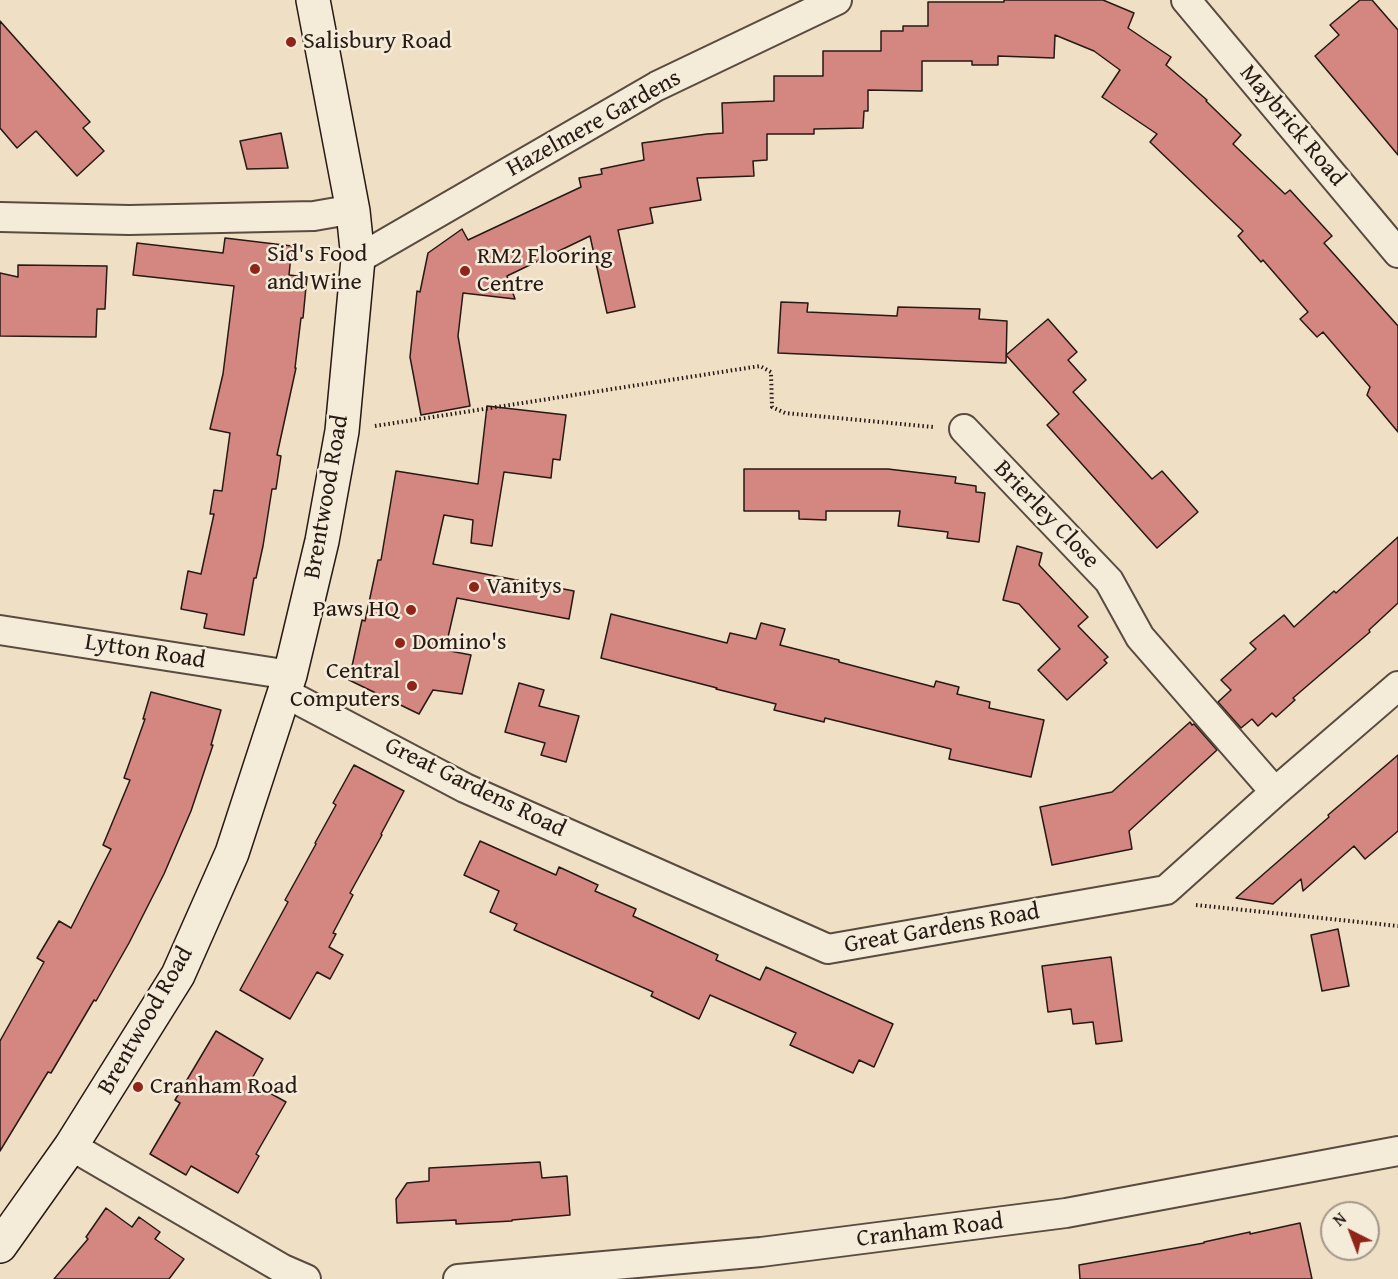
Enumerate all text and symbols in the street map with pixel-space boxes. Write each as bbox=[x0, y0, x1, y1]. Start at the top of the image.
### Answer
place label: Salisbury Road bbox=[303, 28, 452, 56]
marker: Salisbury Road bbox=[284, 35, 298, 49]
street label: Maybrick Road bbox=[1233, 59, 1351, 193]
street label: Hazelmere Gardens bbox=[502, 64, 686, 184]
place label: Sid's Food and Wine bbox=[267, 241, 367, 297]
place label: RM2 Flooring Centre bbox=[477, 243, 612, 299]
marker: Sid's Food and Wine bbox=[248, 262, 262, 276]
marker: RM2 Flooring Centre bbox=[458, 264, 472, 278]
street label: Brentwood Road bbox=[298, 413, 356, 581]
street label: Brierley Close bbox=[987, 455, 1105, 575]
place label: Vanitys bbox=[486, 573, 562, 601]
marker: Vanitys bbox=[467, 580, 481, 594]
place label: Paws HQ bbox=[313, 596, 399, 624]
marker: Paws HQ bbox=[404, 603, 418, 617]
street label: Lytton Road bbox=[83, 628, 207, 676]
place label: Domino's bbox=[412, 629, 507, 657]
marker: Domino's bbox=[393, 636, 407, 650]
place label: Central Computers bbox=[290, 658, 400, 714]
marker: Central Computers bbox=[405, 679, 419, 693]
street label: Great Gardens Road bbox=[380, 732, 570, 844]
street label: Great Gardens Road bbox=[842, 898, 1042, 960]
street label: Brentwood Road bbox=[92, 942, 200, 1100]
place label: Cranham Road bbox=[150, 1073, 297, 1101]
marker: Cranham Road bbox=[131, 1080, 145, 1094]
north arrow bbox=[1320, 1201, 1380, 1261]
text: N bbox=[1327, 1207, 1351, 1232]
street label: Cranham Road bbox=[855, 1208, 1005, 1254]

